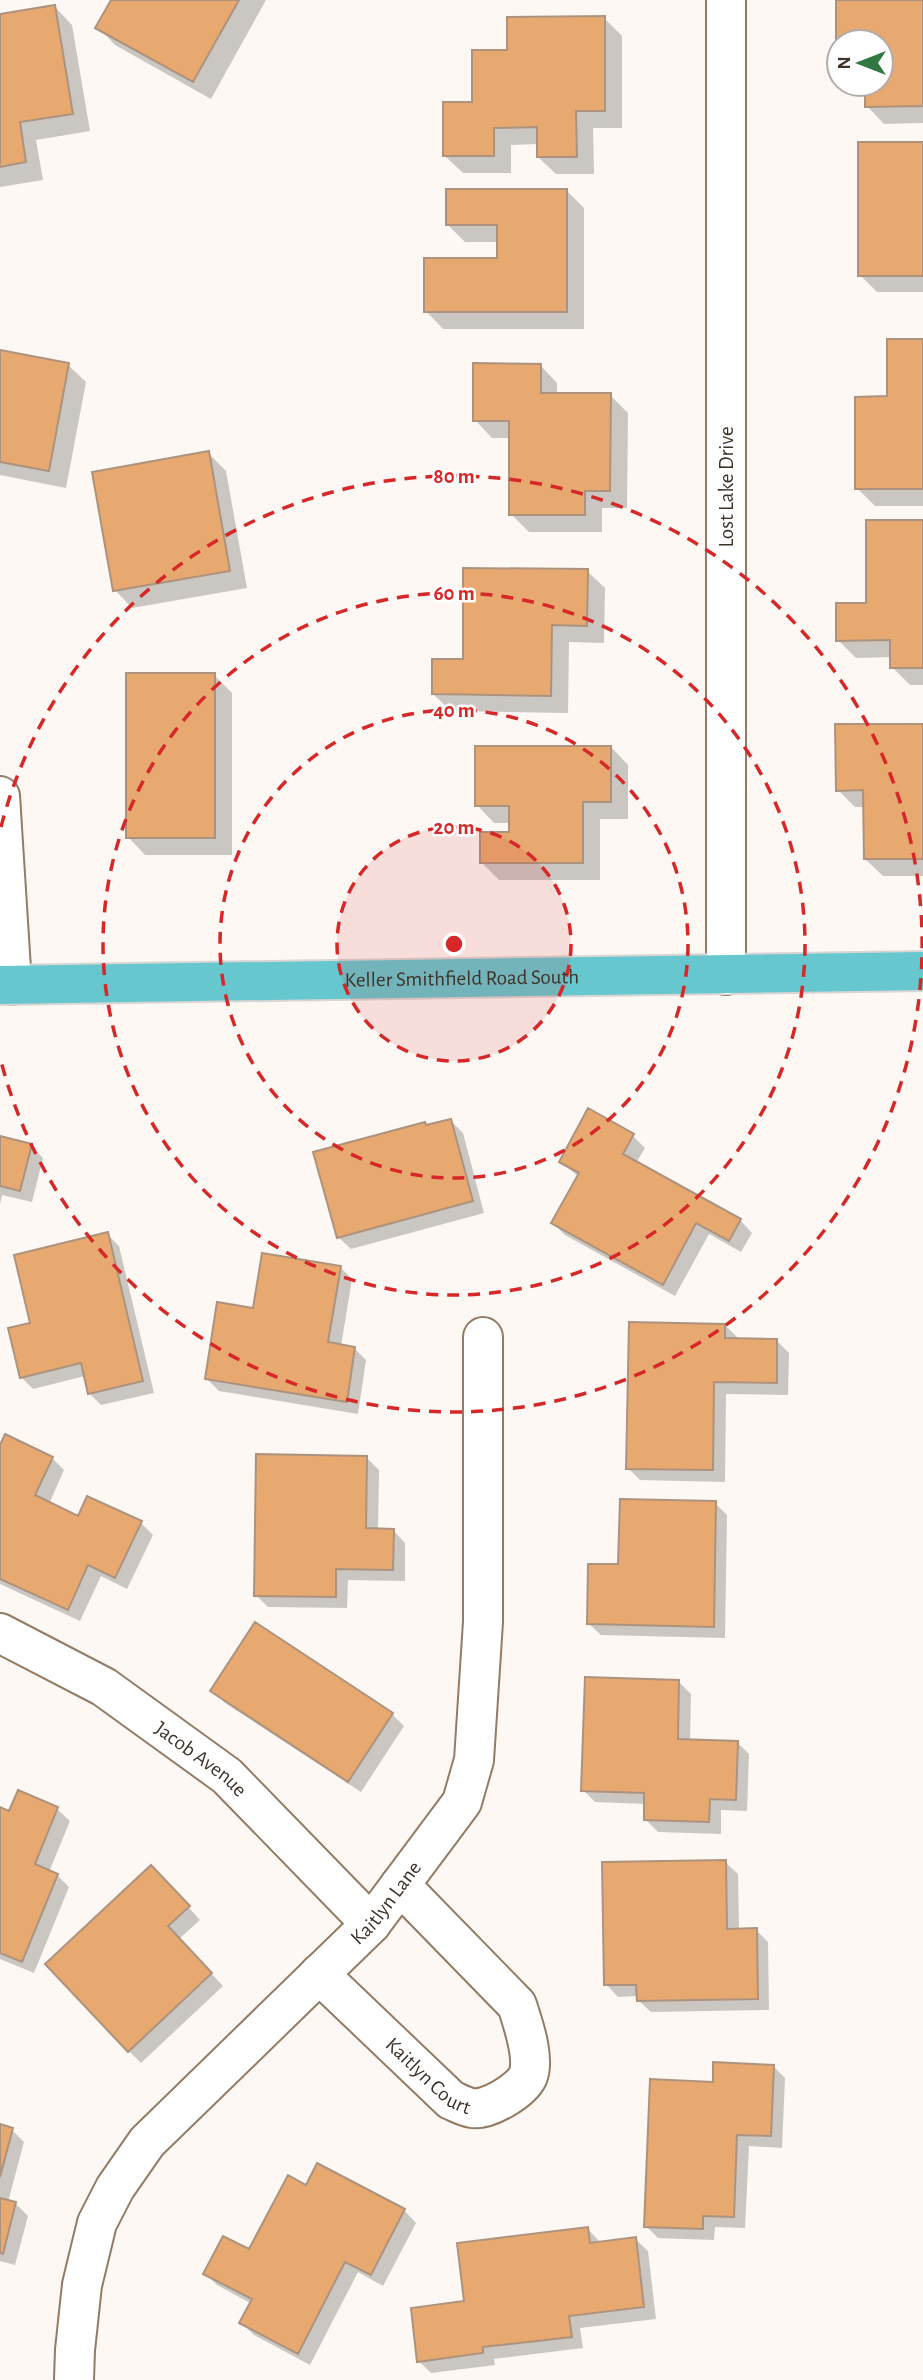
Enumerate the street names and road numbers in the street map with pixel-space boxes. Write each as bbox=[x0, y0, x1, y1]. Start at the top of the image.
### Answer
street label: Lost Lake Drive bbox=[716, 426, 737, 548]
street label: Keller Smithfield Road South bbox=[345, 966, 579, 991]
street label: Jacob Avenue bbox=[151, 1718, 251, 1801]
street label: Kaitlyn Lane bbox=[347, 1857, 425, 1949]
street label: Kaitlyn Court bbox=[382, 2034, 473, 2118]

